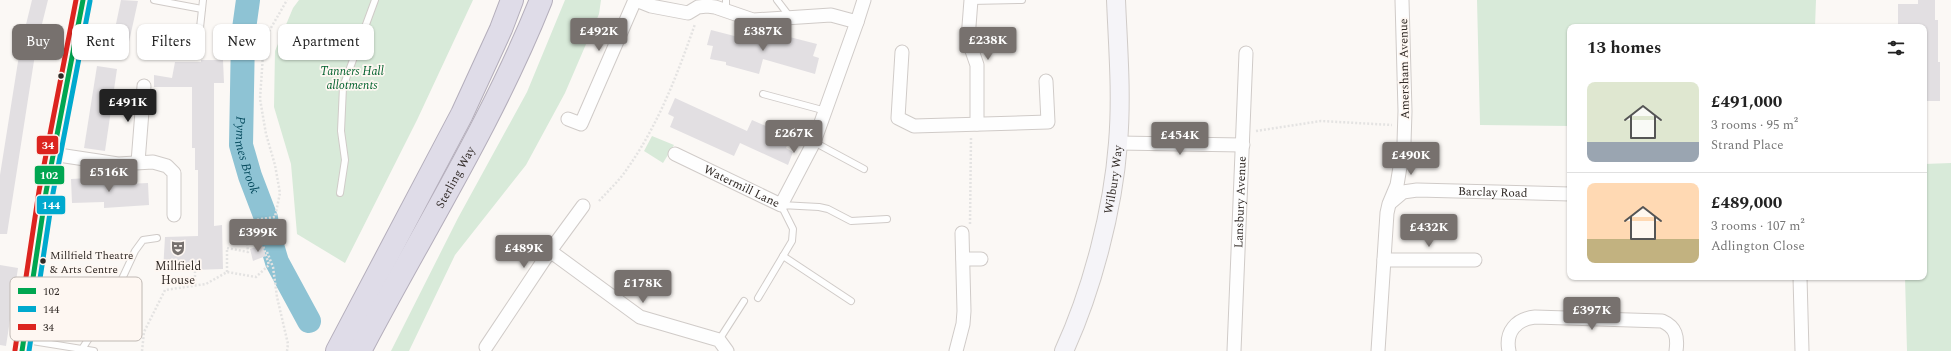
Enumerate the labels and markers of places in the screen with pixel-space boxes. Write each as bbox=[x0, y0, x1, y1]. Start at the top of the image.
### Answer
pin: £492K bbox=[571, 18, 627, 52]
pin: £387K bbox=[735, 18, 791, 52]
pin: £238K bbox=[960, 27, 1016, 61]
unlabelled marker bbox=[56, 71, 66, 81]
pin: £491K bbox=[100, 89, 156, 123]
pin: £267K bbox=[766, 120, 822, 154]
pin: £454K bbox=[1152, 122, 1208, 156]
pin: £490K bbox=[1383, 142, 1439, 176]
pin: £516K bbox=[81, 159, 137, 193]
pin: £432K bbox=[1401, 214, 1457, 248]
pin: £399K bbox=[230, 219, 286, 253]
pin: £489K bbox=[496, 235, 552, 269]
theatre icon: Millfield House bbox=[169, 239, 187, 257]
place label: Millfield Theatre & Arts Centre bbox=[50, 247, 133, 278]
marker: Millfield Theatre & Arts Centre bbox=[38, 256, 48, 266]
place label: Millfield House bbox=[155, 257, 201, 290]
pin: £178K bbox=[615, 270, 671, 304]
pin: £397K bbox=[1564, 297, 1620, 331]

